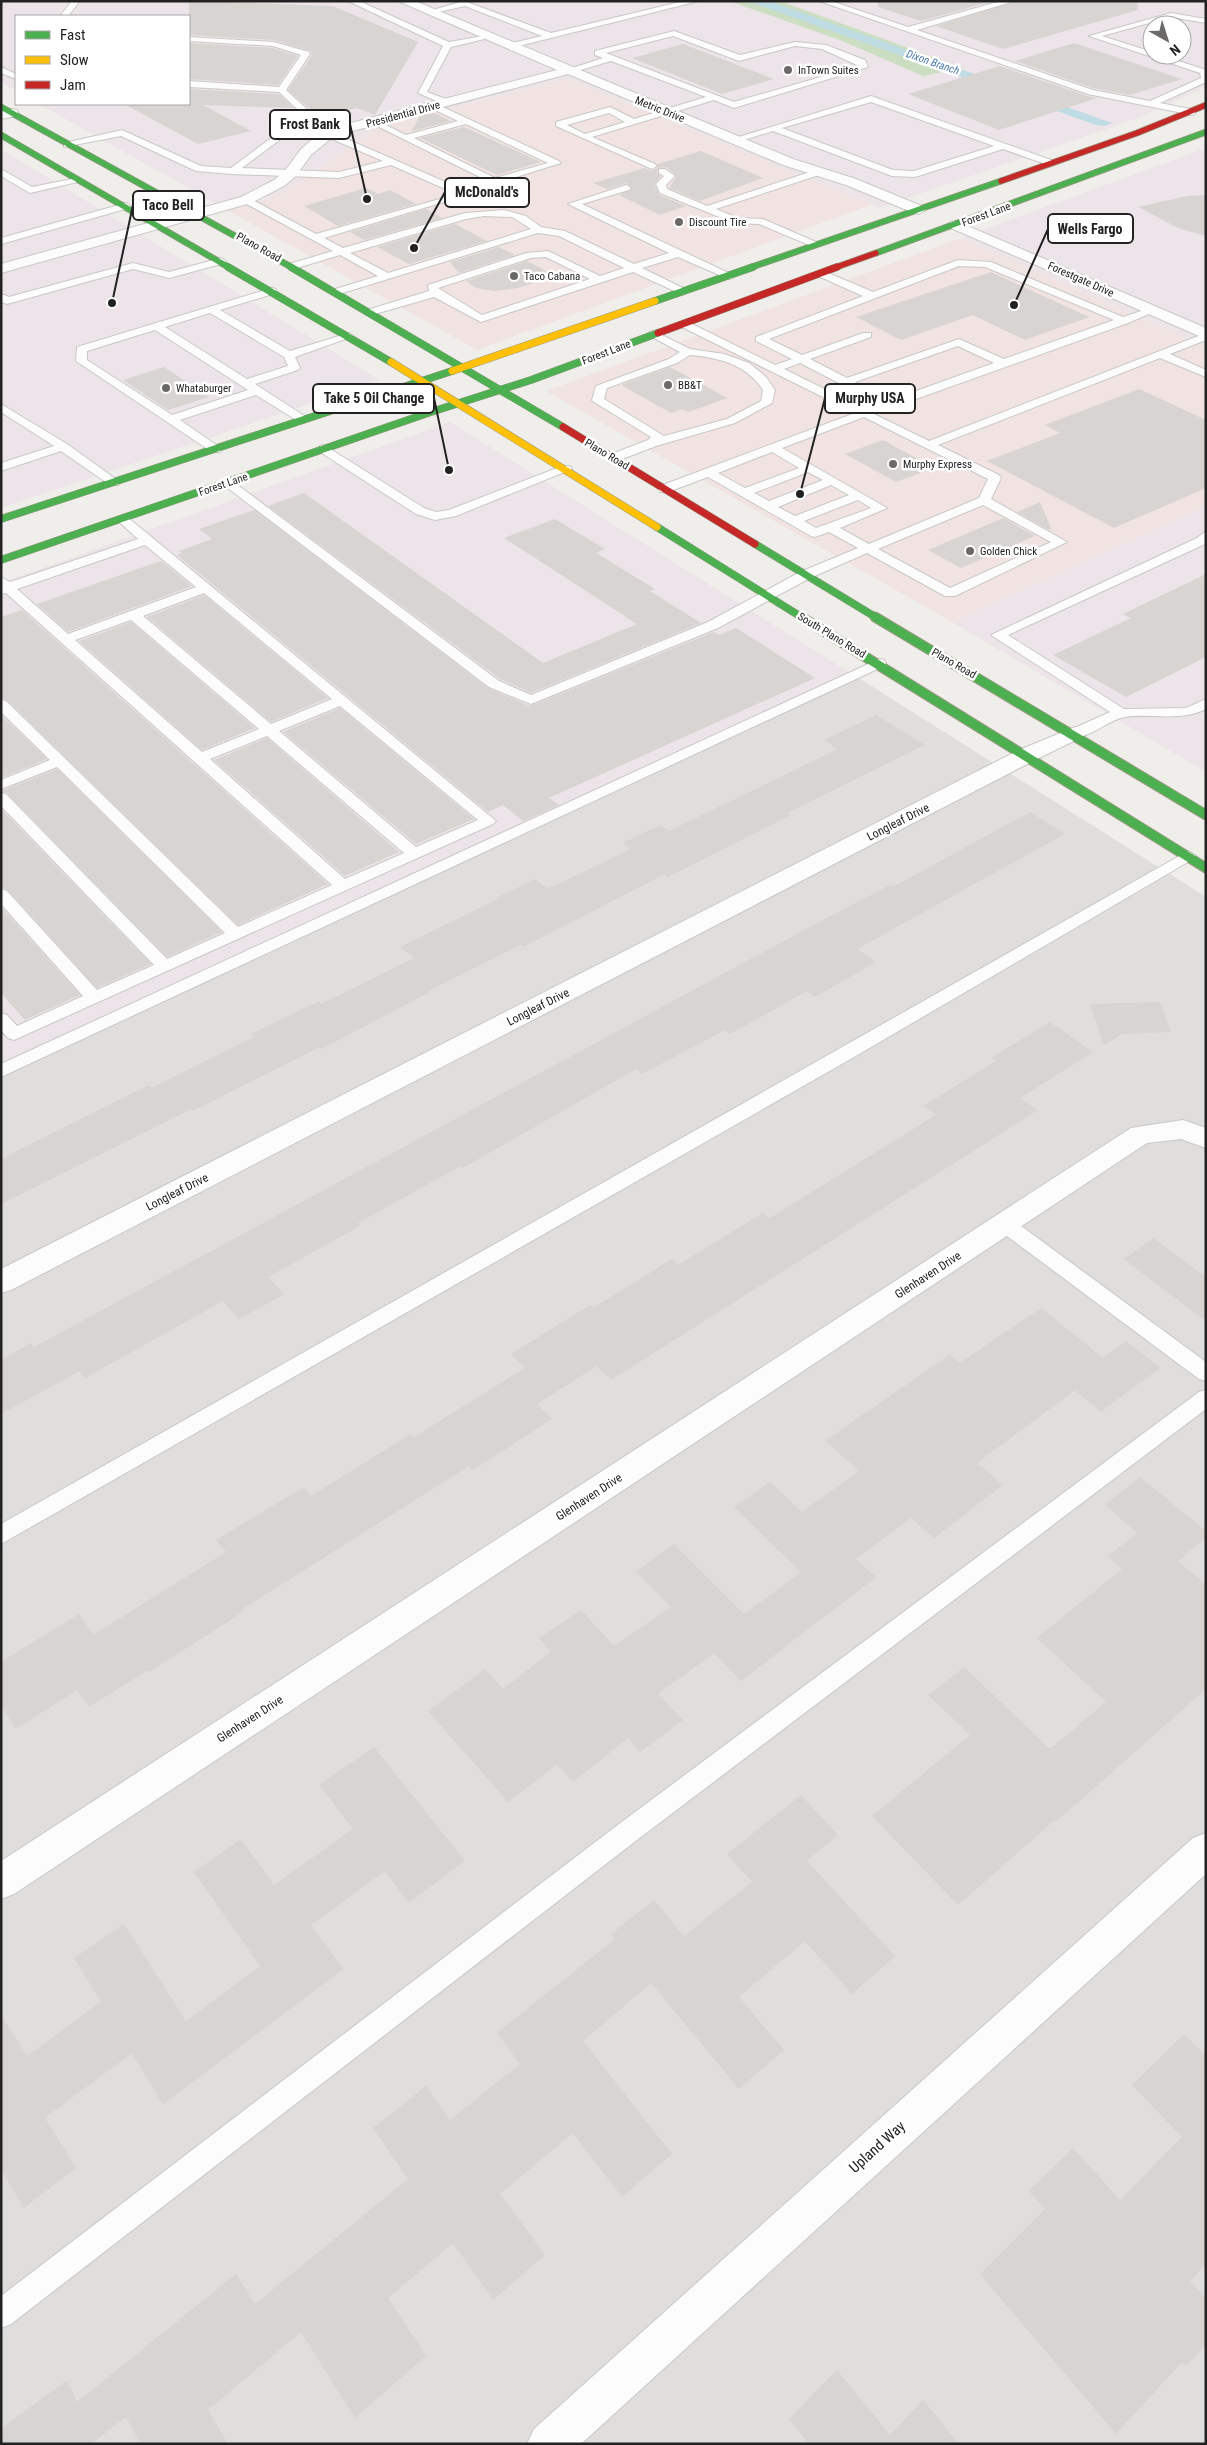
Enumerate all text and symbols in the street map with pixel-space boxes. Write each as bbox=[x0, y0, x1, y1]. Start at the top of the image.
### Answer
legend bbox=[15, 15, 190, 105]
north arrow bbox=[1142, 15, 1192, 65]
text: Fast bbox=[60, 26, 85, 44]
text: N bbox=[1167, 41, 1184, 59]
water label: Dixon Branch bbox=[905, 47, 961, 78]
text: Slow bbox=[60, 51, 89, 69]
marker: InTown Suites bbox=[782, 64, 794, 76]
place label: InTown Suites bbox=[798, 64, 859, 77]
text: Jam bbox=[60, 76, 86, 94]
street label: Metric Drive bbox=[633, 94, 686, 125]
street label: Presidential Drive bbox=[365, 98, 442, 131]
callout: Frost Bank bbox=[270, 110, 350, 139]
text: Frost Bank bbox=[280, 116, 340, 132]
callout: McDonald's bbox=[445, 178, 529, 207]
text: McDonald's bbox=[455, 184, 519, 200]
callout: Taco Bell bbox=[133, 191, 204, 220]
text: Taco Bell bbox=[142, 197, 194, 213]
street label: Forest Lane bbox=[960, 200, 1012, 229]
callout: Wells Fargo bbox=[1048, 214, 1133, 243]
marker: Discount Tire bbox=[673, 216, 685, 228]
place label: Discount Tire bbox=[689, 216, 746, 229]
text: Wells Fargo bbox=[1057, 221, 1123, 237]
street label: Plano Road bbox=[234, 230, 283, 265]
street label: Forestgate Drive bbox=[1046, 259, 1116, 300]
marker: Taco Cabana bbox=[508, 270, 520, 282]
place label: Taco Cabana bbox=[524, 270, 580, 283]
street label: Forest Lane bbox=[580, 337, 632, 368]
marker: BB&T bbox=[662, 379, 674, 391]
place label: BB&T bbox=[678, 379, 702, 392]
marker: Whataburger bbox=[160, 382, 172, 394]
place label: Whataburger bbox=[176, 382, 232, 395]
callout: Take 5 Oil Change bbox=[313, 384, 434, 413]
callout: Murphy USA bbox=[825, 384, 915, 413]
text: Take 5 Oil Change bbox=[324, 390, 425, 406]
text: Murphy USA bbox=[835, 390, 905, 406]
street label: Plano Road bbox=[582, 436, 631, 473]
marker: Murphy Express bbox=[887, 458, 899, 470]
place label: Murphy Express bbox=[903, 458, 972, 471]
street label: Forest Lane bbox=[197, 470, 249, 499]
marker: Golden Chick bbox=[964, 545, 976, 557]
place label: Golden Chick bbox=[980, 545, 1037, 558]
street label: South Plano Road bbox=[795, 610, 868, 661]
street label: Plano Road bbox=[929, 645, 978, 681]
street label: Longleaf Drive bbox=[864, 800, 932, 844]
street label: Longleaf Drive bbox=[504, 985, 572, 1029]
street label: Longleaf Drive bbox=[143, 1170, 211, 1214]
street label: Glenhaven Drive bbox=[892, 1248, 964, 1302]
street label: Glenhaven Drive bbox=[553, 1470, 625, 1524]
street label: Glenhaven Drive bbox=[214, 1692, 286, 1746]
street label: Upland Way bbox=[845, 2117, 909, 2177]

